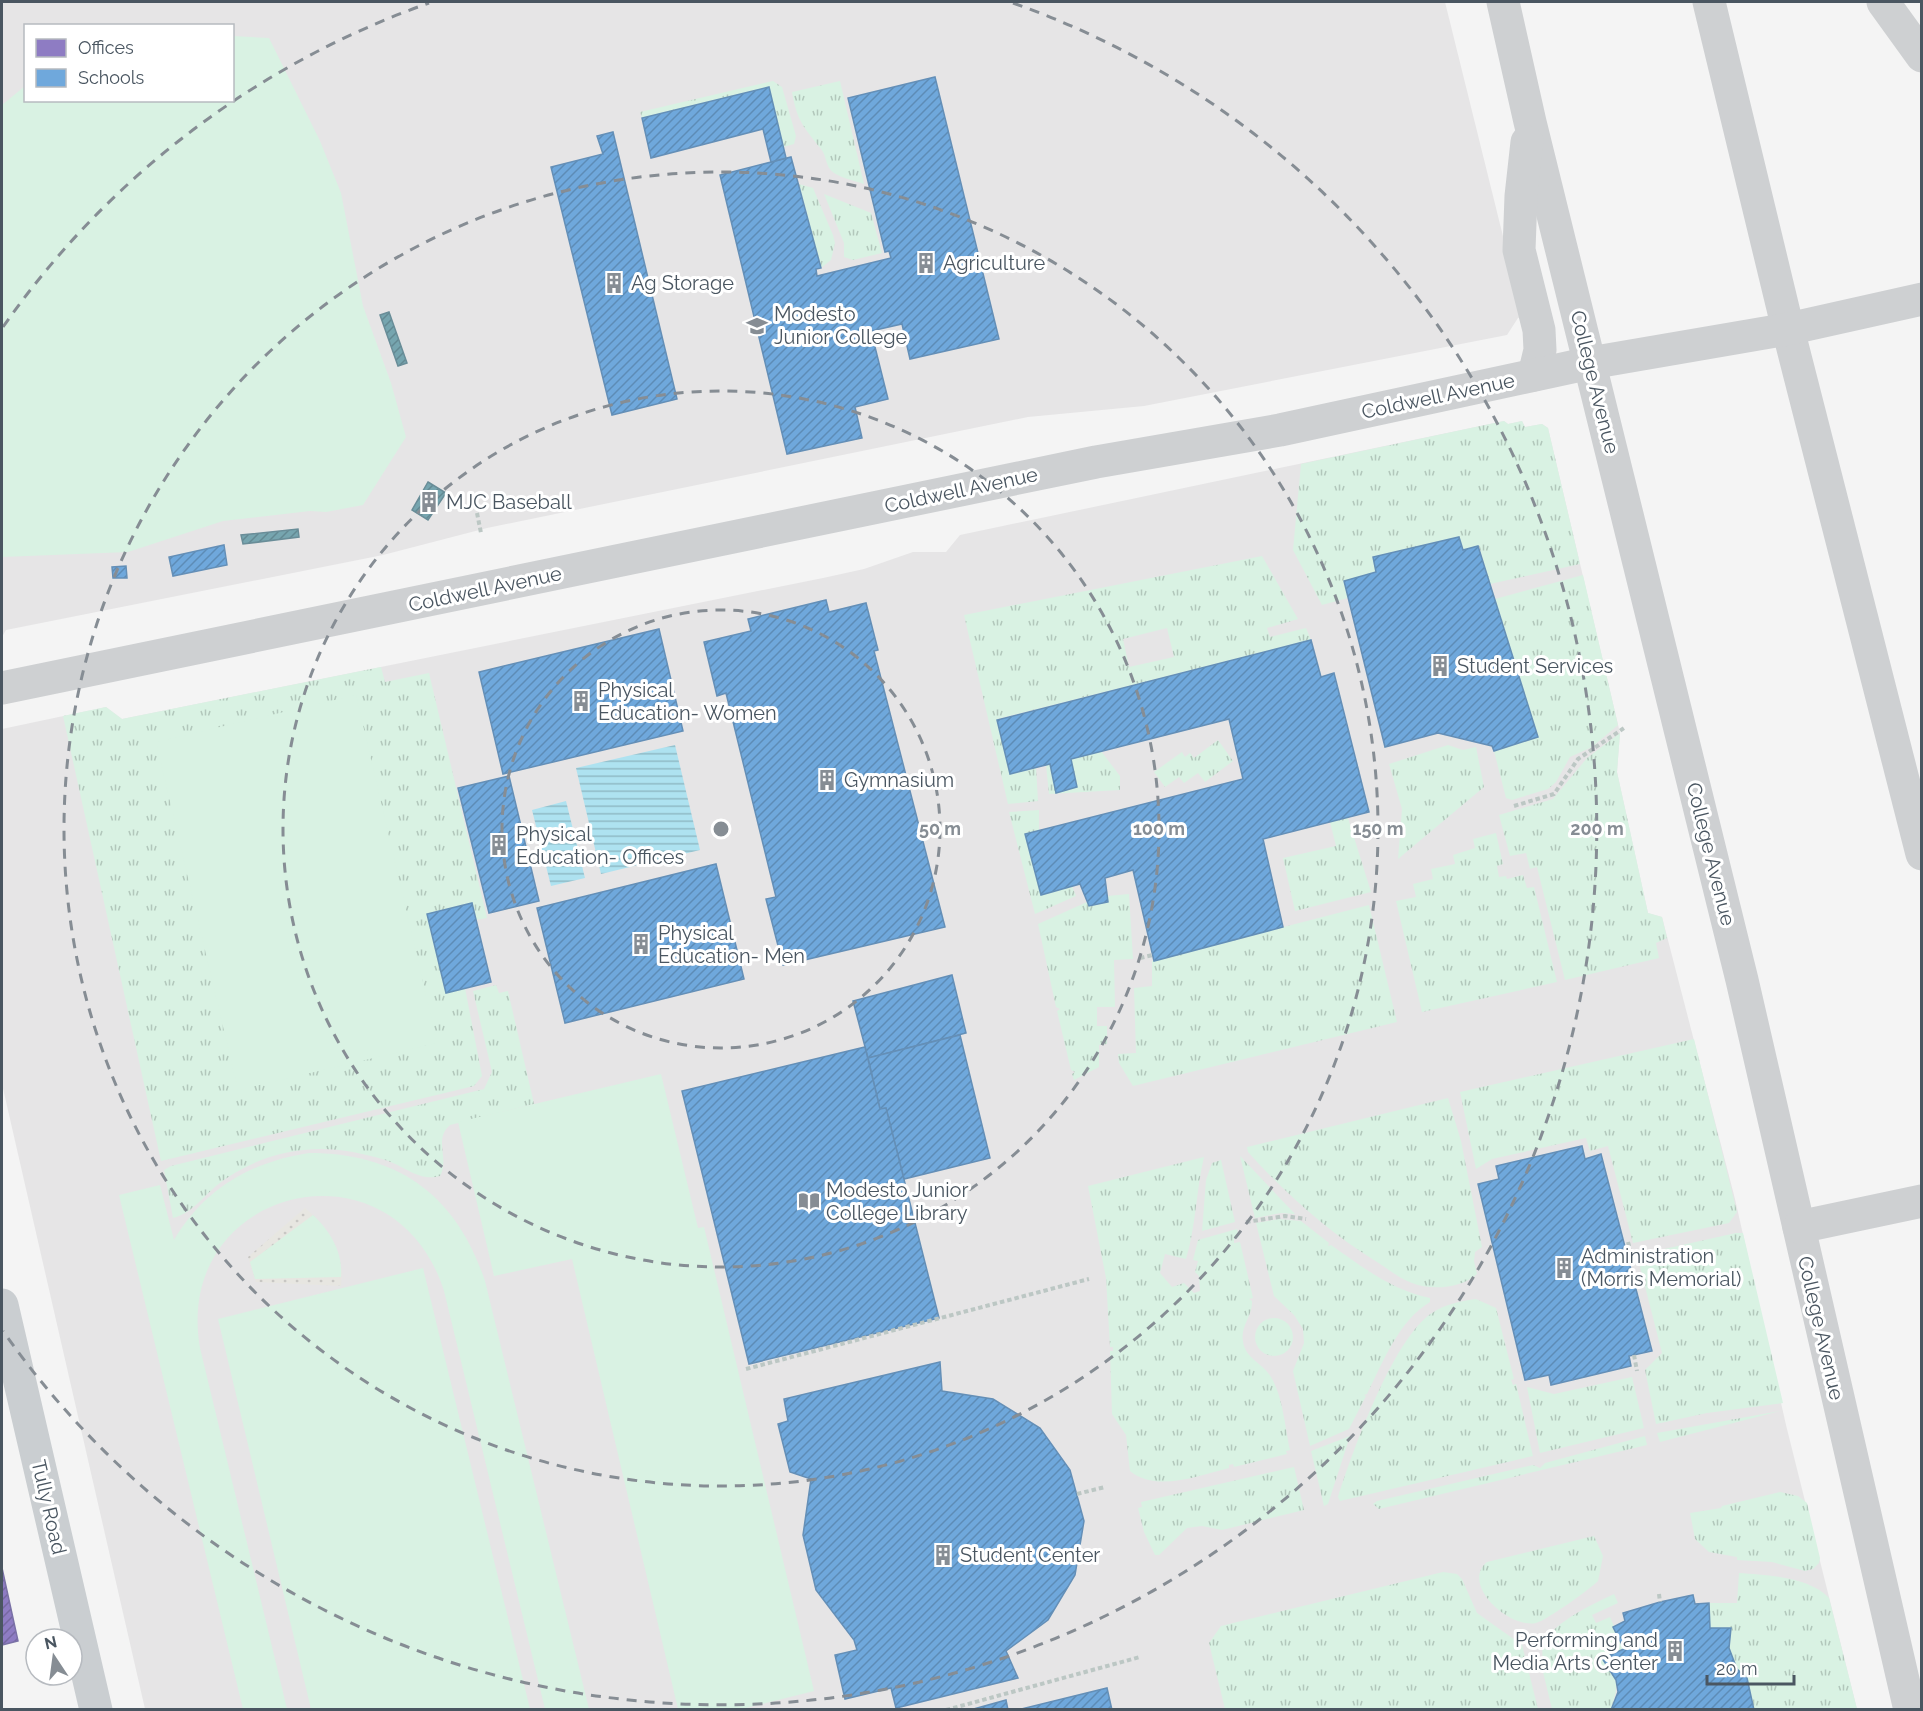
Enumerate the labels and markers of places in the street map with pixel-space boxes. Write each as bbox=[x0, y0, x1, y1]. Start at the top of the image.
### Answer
building icon: Agriculture bbox=[914, 251, 938, 275]
place label: Agriculture bbox=[943, 251, 1046, 275]
building icon: Ag Storage bbox=[602, 271, 626, 295]
place label: Ag Storage bbox=[631, 271, 734, 295]
place label: Modesto Junior College bbox=[774, 302, 908, 349]
school or university icon: Modesto Junior College bbox=[745, 314, 769, 338]
building icon: MJC Baseball bbox=[417, 490, 441, 514]
place label: MJC Baseball bbox=[446, 490, 572, 514]
building icon: Student Services bbox=[1428, 654, 1452, 678]
place label: Student Services bbox=[1457, 654, 1613, 678]
place label: Physical Education- Women bbox=[598, 678, 777, 725]
building icon: Physical Education- Women bbox=[569, 689, 593, 713]
building icon: Gymnasium bbox=[815, 768, 839, 792]
place label: Gymnasium bbox=[844, 768, 954, 792]
centre of rings bbox=[711, 819, 731, 839]
place label: Physical Education- Offices bbox=[516, 822, 684, 869]
building icon: Physical Education- Offices bbox=[487, 833, 511, 857]
place label: Physical Education- Men bbox=[658, 921, 805, 968]
building icon: Physical Education- Men bbox=[629, 932, 653, 956]
place label: Modesto Junior College Library bbox=[826, 1178, 968, 1225]
library icon: Modesto Junior College Library bbox=[797, 1189, 821, 1213]
place label: Administration (Morris Memorial) bbox=[1581, 1244, 1741, 1291]
building icon: Administration (Morris Memorial) bbox=[1552, 1256, 1576, 1280]
building icon: Student Center bbox=[931, 1543, 955, 1567]
place label: Student Center bbox=[960, 1543, 1100, 1567]
place label: Performing and Media Arts Center bbox=[1492, 1628, 1658, 1675]
building icon: Performing and Media Arts Center bbox=[1663, 1639, 1687, 1663]

